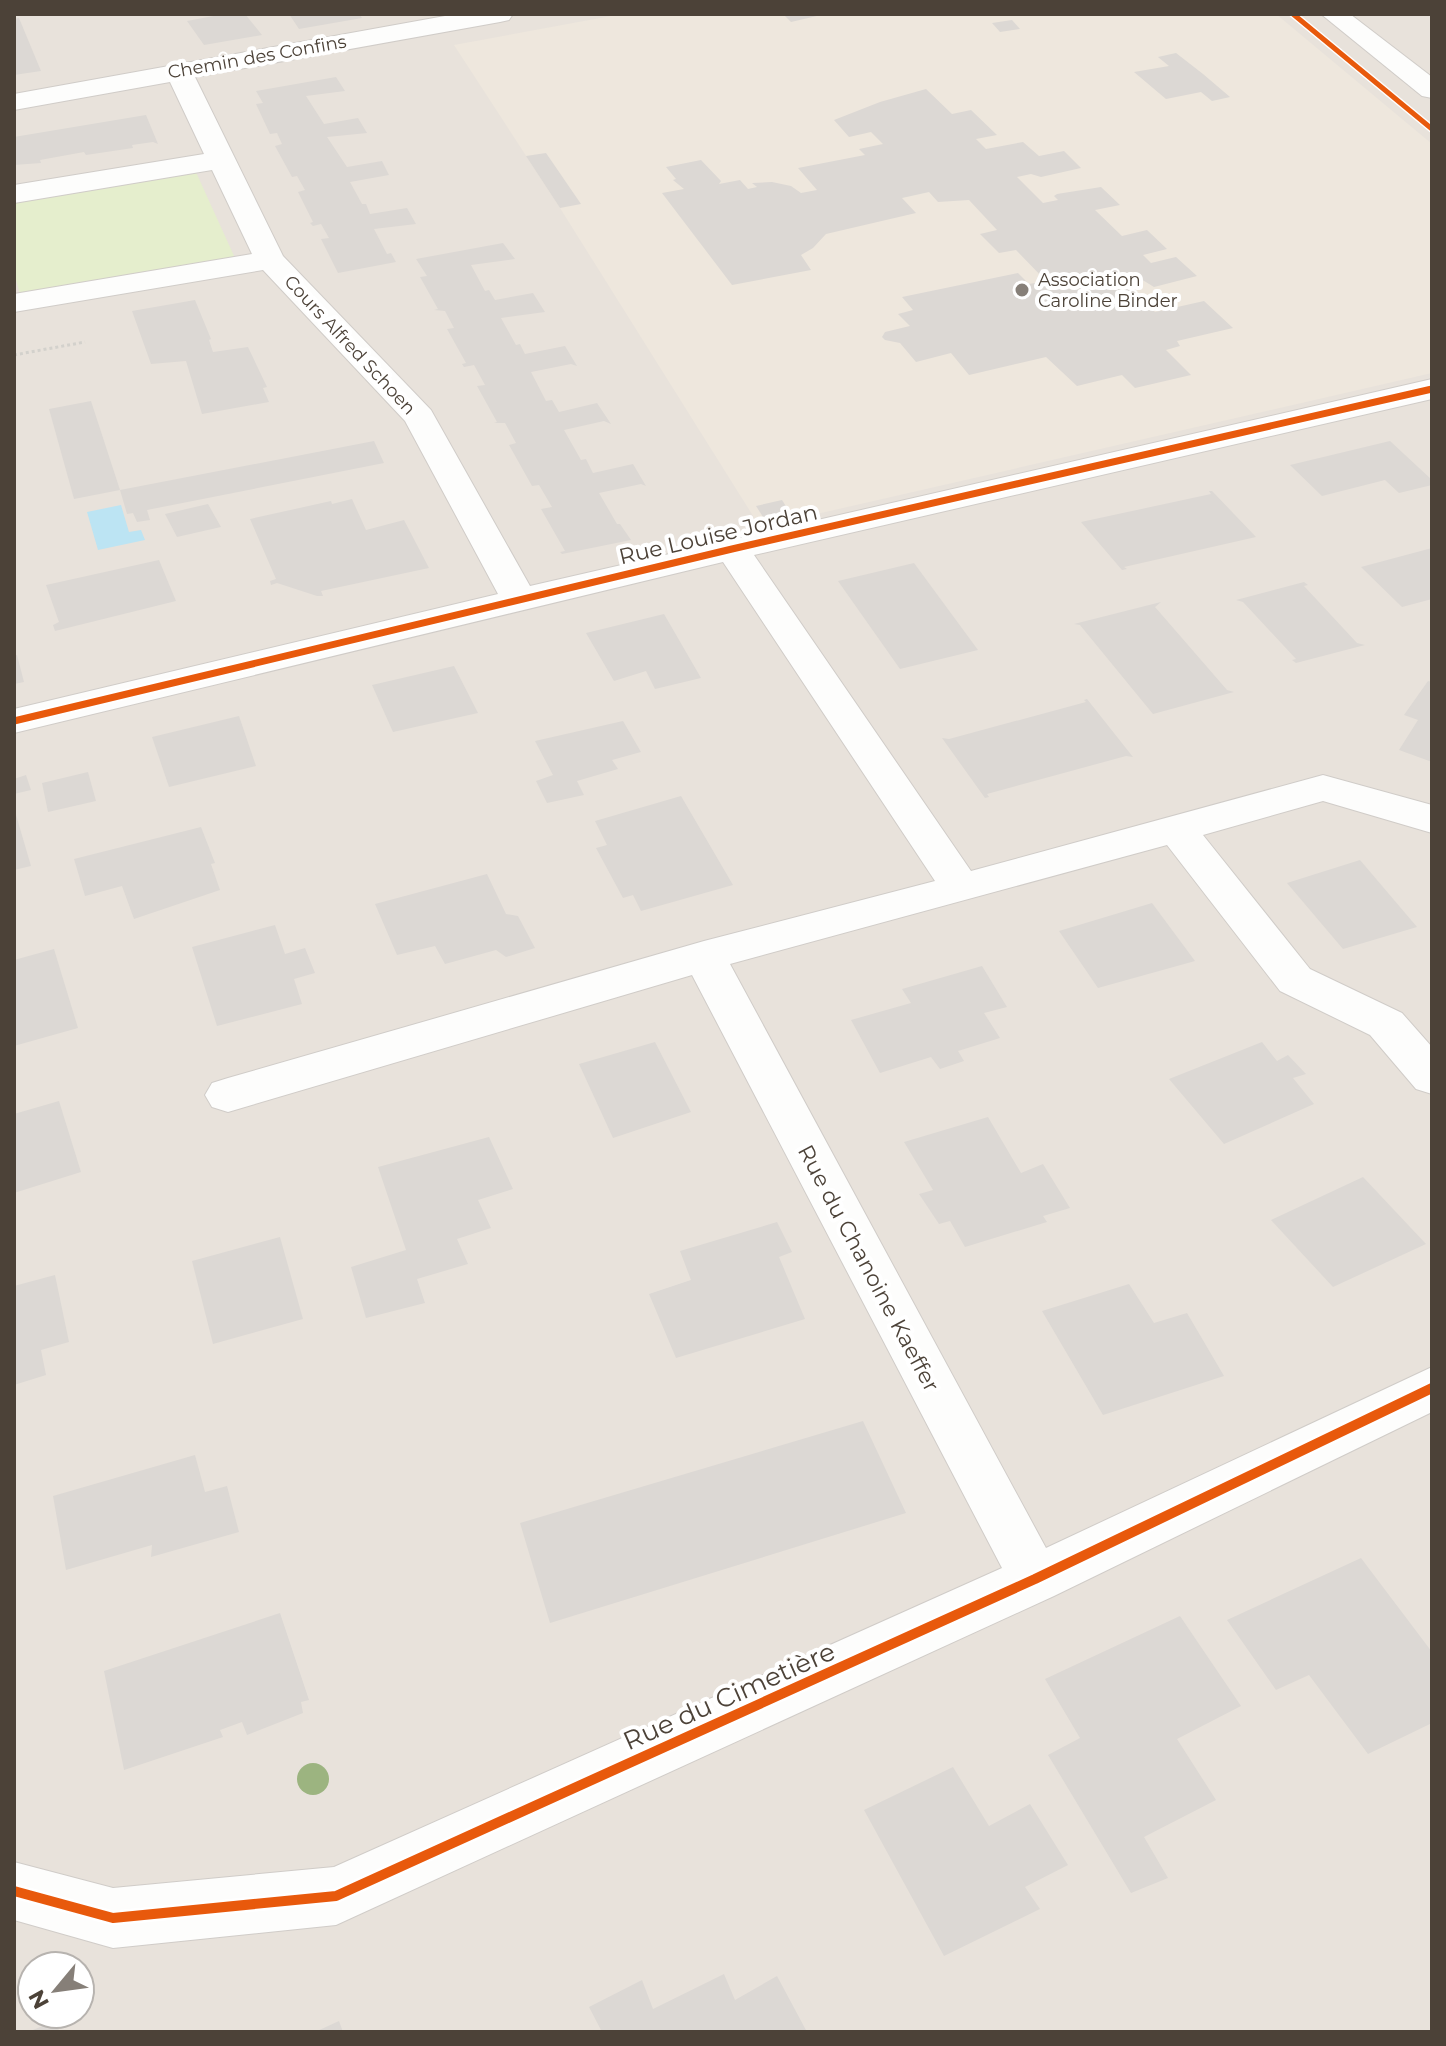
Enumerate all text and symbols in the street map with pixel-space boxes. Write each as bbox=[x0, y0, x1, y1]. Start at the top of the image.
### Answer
street label: Chemin des Confins bbox=[166, 30, 348, 84]
place label: Association Caroline Binder bbox=[1038, 269, 1178, 312]
street label: Cours Alfred Schoen bbox=[280, 271, 420, 419]
marker: Association Caroline Binder bbox=[1013, 281, 1031, 299]
street label: Rue Louise Jordan bbox=[616, 499, 820, 570]
street label: Rue du Chanoine Kaeffer bbox=[792, 1140, 945, 1396]
street label: Rue du Cimetière bbox=[618, 1635, 840, 1757]
north arrow bbox=[16, 1950, 96, 2030]
text: N bbox=[23, 1985, 55, 2014]

